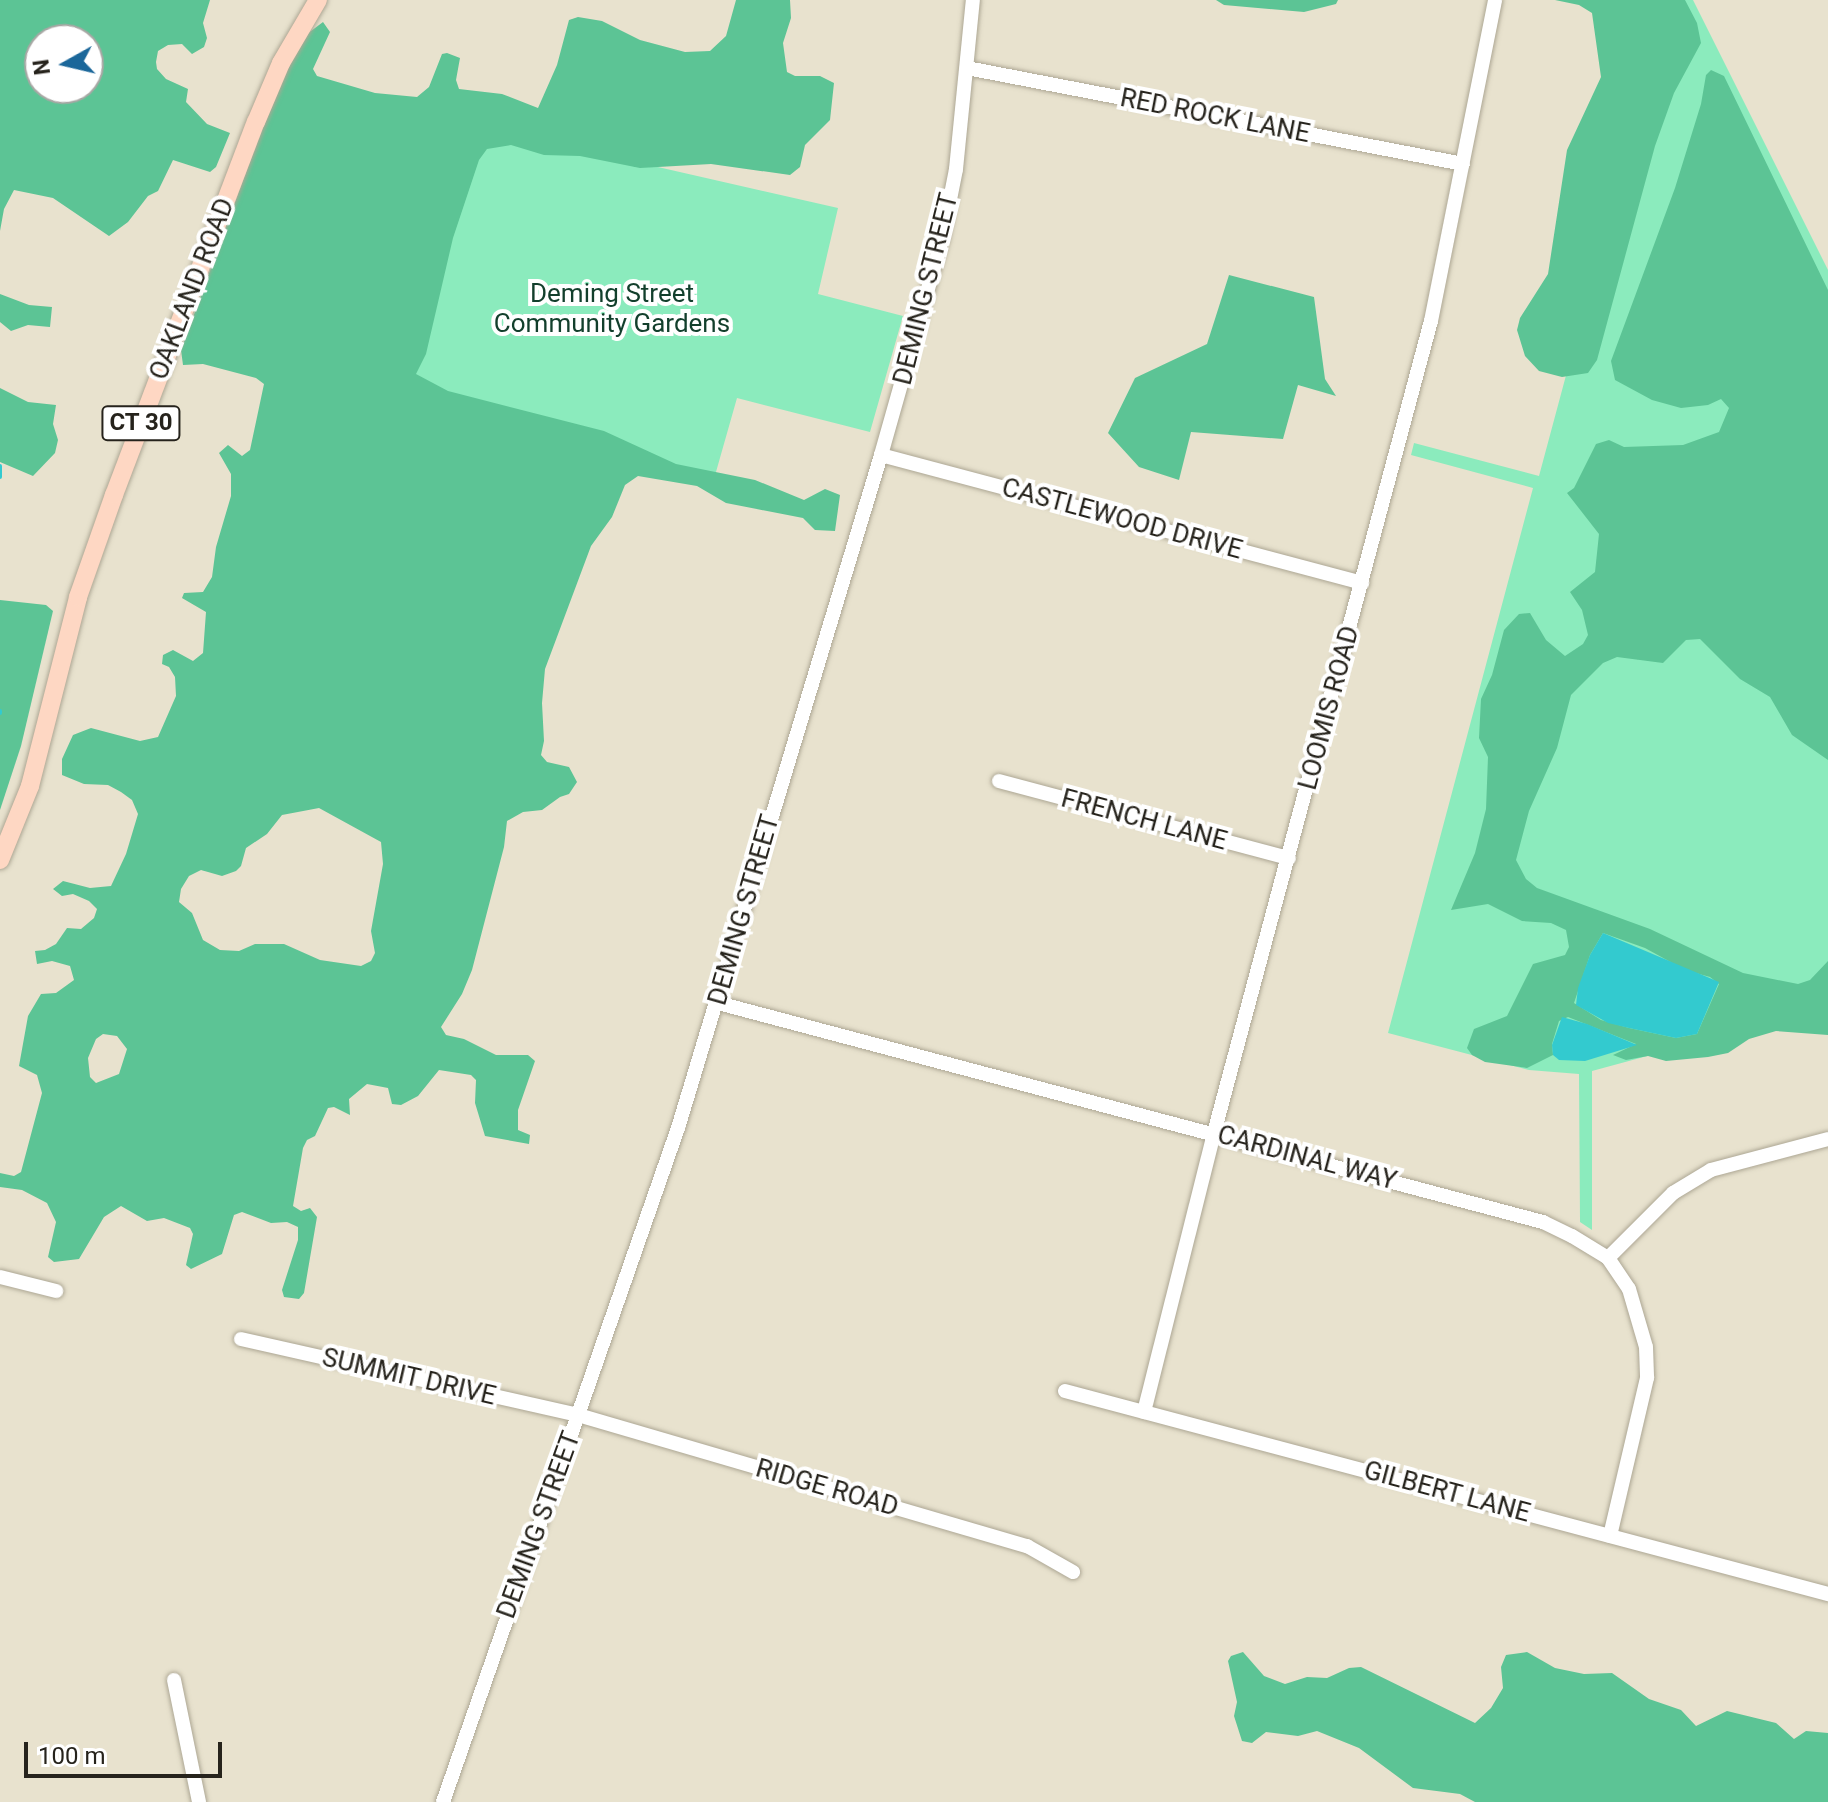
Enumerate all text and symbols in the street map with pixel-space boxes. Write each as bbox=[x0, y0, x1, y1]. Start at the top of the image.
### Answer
north arrow bbox=[24, 24, 104, 104]
text: N bbox=[28, 58, 55, 77]
street label: RED ROCK LANE bbox=[1118, 82, 1312, 150]
street label: DEMING STREET bbox=[887, 190, 965, 388]
street label: OAKLAND ROAD bbox=[143, 194, 241, 384]
park label: Deming Street Community Gardens bbox=[494, 278, 730, 340]
road number: CT 30 bbox=[101, 403, 181, 443]
street label: CASTLEWOOD DRIVE bbox=[998, 472, 1246, 566]
street label: LOOMIS ROAD bbox=[1292, 623, 1366, 793]
street label: FRENCH LANE bbox=[1058, 783, 1230, 857]
street label: DEMING STREET bbox=[702, 811, 786, 1009]
street label: CARDINAL WAY bbox=[1214, 1119, 1400, 1197]
street label: SUMMIT DRIVE bbox=[319, 1342, 499, 1412]
street label: DEMING STREET bbox=[491, 1427, 587, 1623]
street label: RIDGE ROAD bbox=[752, 1453, 902, 1523]
street label: GILBERT LANE bbox=[1360, 1455, 1534, 1529]
scale bar bbox=[28, 1726, 226, 1776]
text: 100 m bbox=[38, 1742, 105, 1770]

